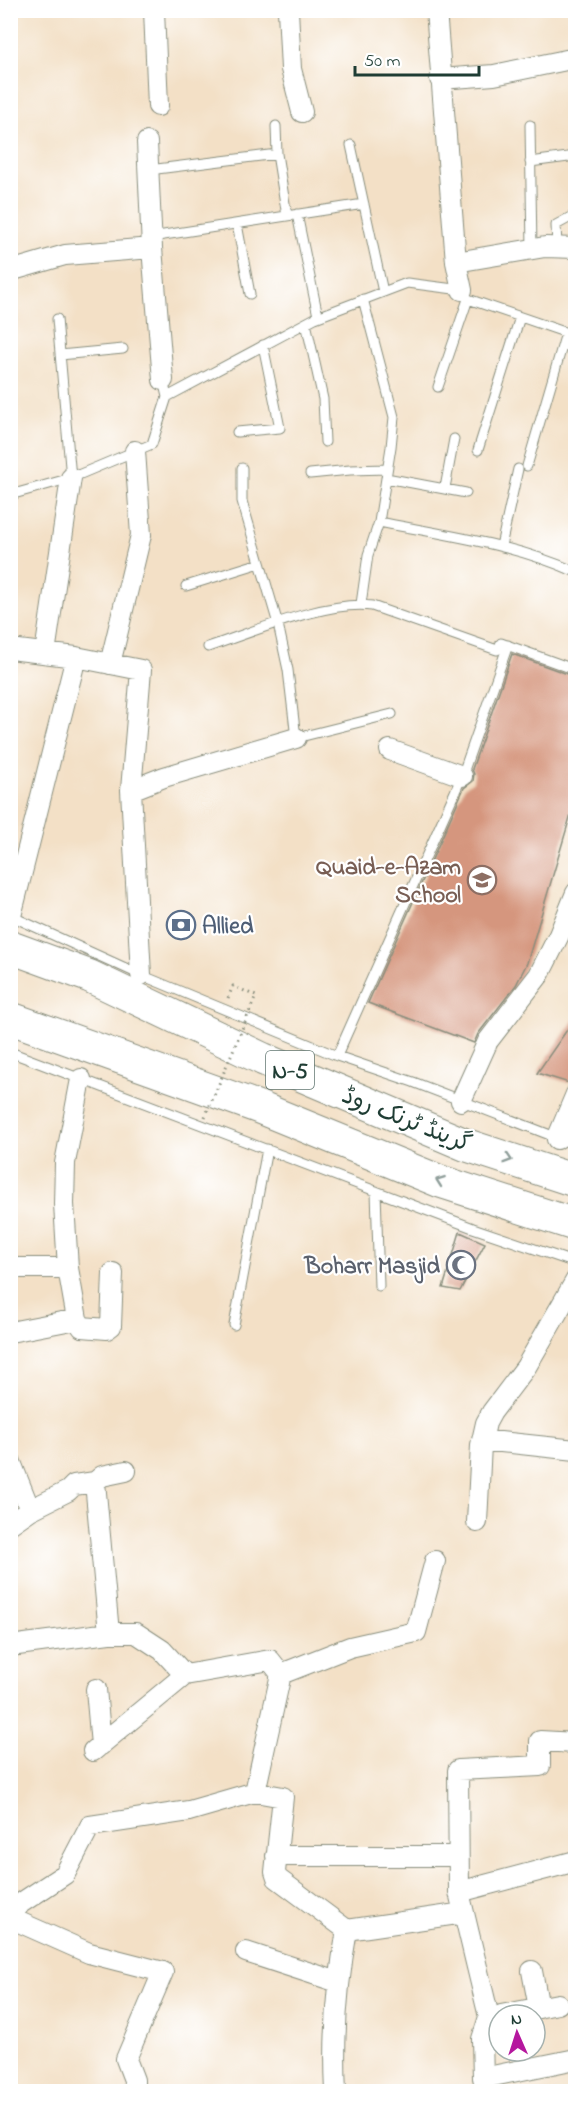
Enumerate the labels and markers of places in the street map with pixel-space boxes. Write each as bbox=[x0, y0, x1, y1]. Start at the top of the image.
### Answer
place label: Quaid-e-Azam School bbox=[316, 851, 461, 914]
school or university icon: Quaid-e-Azam School bbox=[466, 864, 498, 896]
bank icon: Allied bbox=[165, 909, 197, 941]
place label: Allied bbox=[202, 910, 254, 945]
mosque icon: Boharr Masjid bbox=[445, 1249, 477, 1281]
place label: Boharr Masjid bbox=[303, 1250, 441, 1285]

